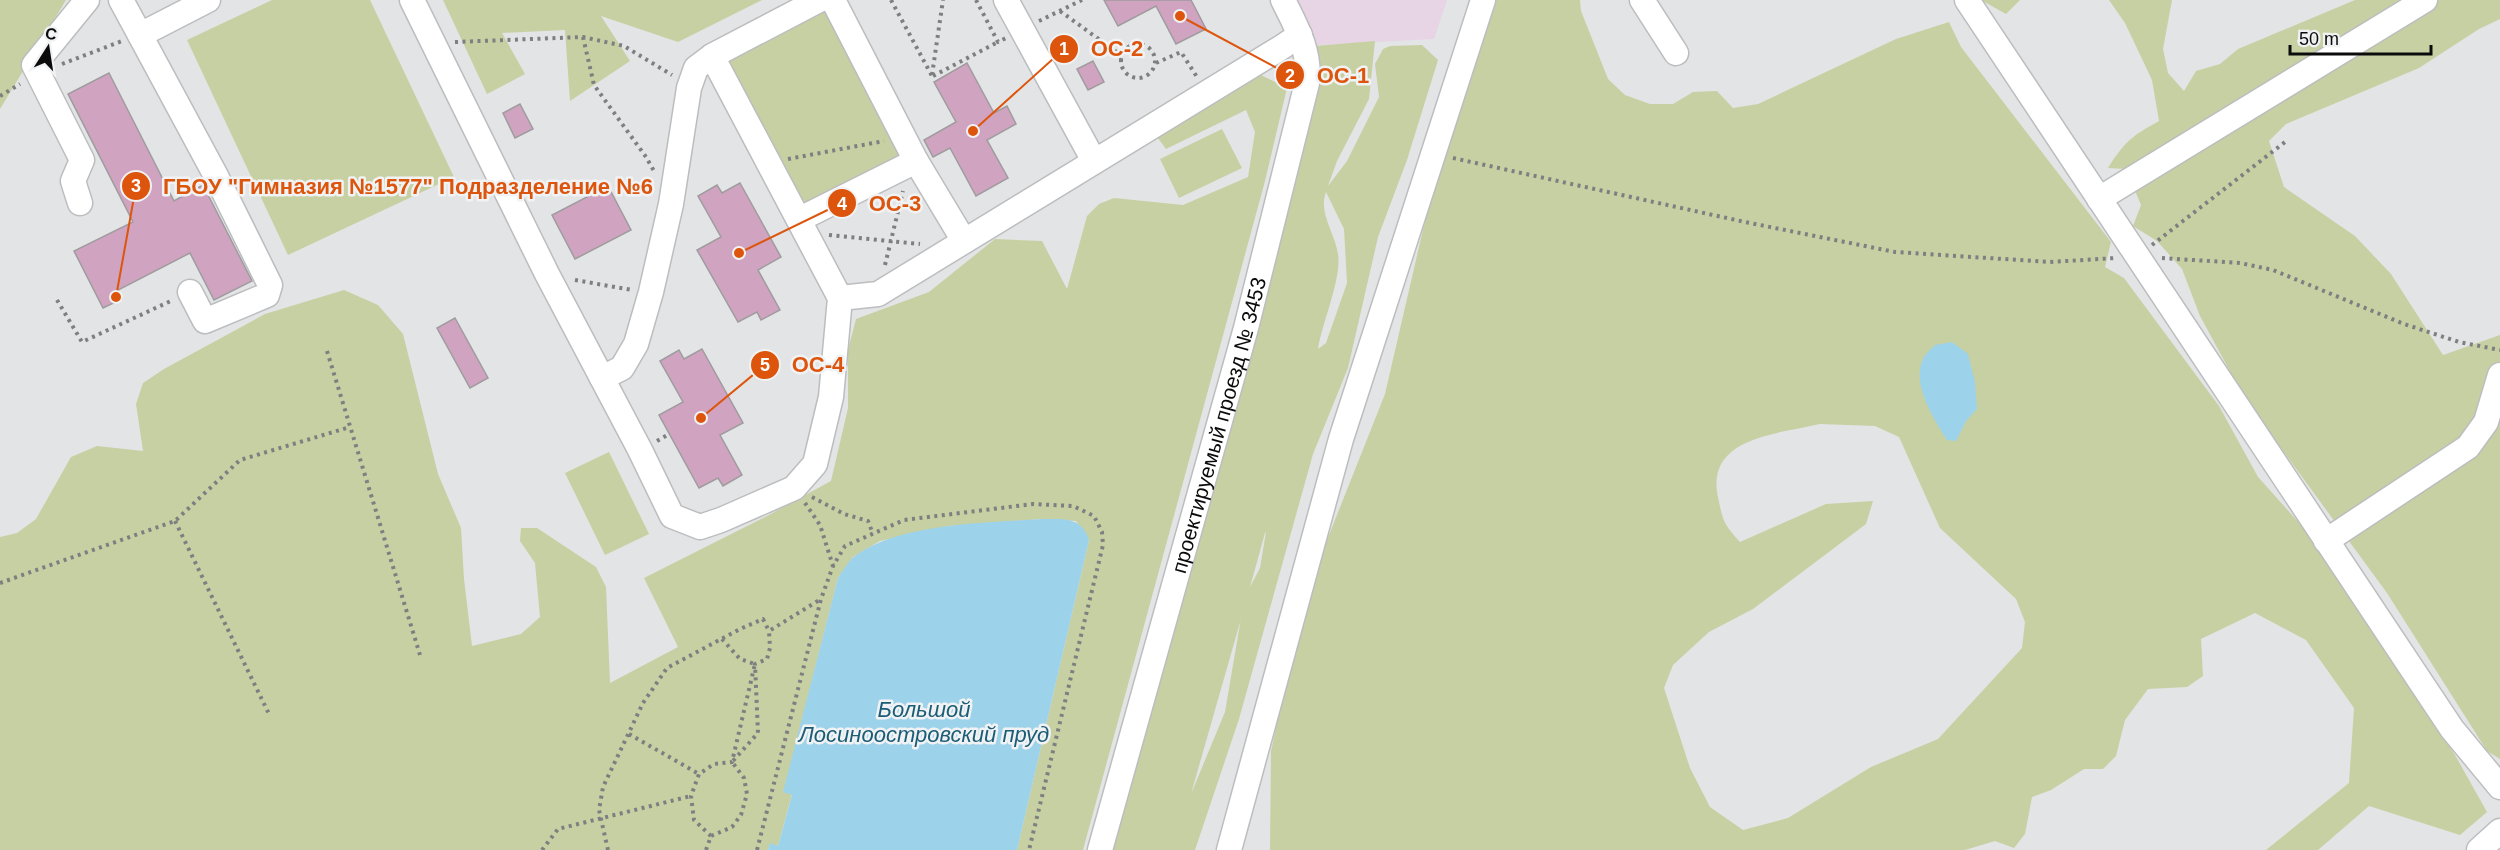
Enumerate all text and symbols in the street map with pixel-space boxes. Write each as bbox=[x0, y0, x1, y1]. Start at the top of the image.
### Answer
north arrow bbox=[18, 18, 78, 78]
scale bar bbox=[2290, 18, 2431, 56]
text: С bbox=[44, 24, 59, 43]
callout: ОС-2 bbox=[1049, 29, 1155, 69]
text: 50 m bbox=[2299, 29, 2339, 49]
text: ОС-2 bbox=[1091, 36, 1143, 61]
text: 1 bbox=[1059, 39, 1069, 59]
callout: ОС-1 bbox=[1275, 55, 1381, 95]
text: ОС-1 bbox=[1317, 63, 1369, 88]
text: 2 bbox=[1285, 66, 1295, 86]
callout: ГБОУ "Гимназия №1577" Подразделение №6 bbox=[121, 166, 664, 206]
text: ГБОУ "Гимназия №1577" Подразделение №6 bbox=[163, 174, 653, 199]
text: 3 bbox=[131, 176, 141, 196]
callout: ОС-3 bbox=[827, 183, 933, 223]
text: ОС-3 bbox=[869, 191, 921, 216]
text: 4 bbox=[837, 194, 847, 214]
street label: проектируемый проезд № 3453 bbox=[1166, 275, 1270, 576]
callout: ОС-4 bbox=[750, 345, 857, 385]
text: ОС-4 bbox=[792, 352, 845, 377]
text: 5 bbox=[760, 355, 770, 375]
water label: Большой Лосиноостровский пруд bbox=[797, 697, 1049, 747]

